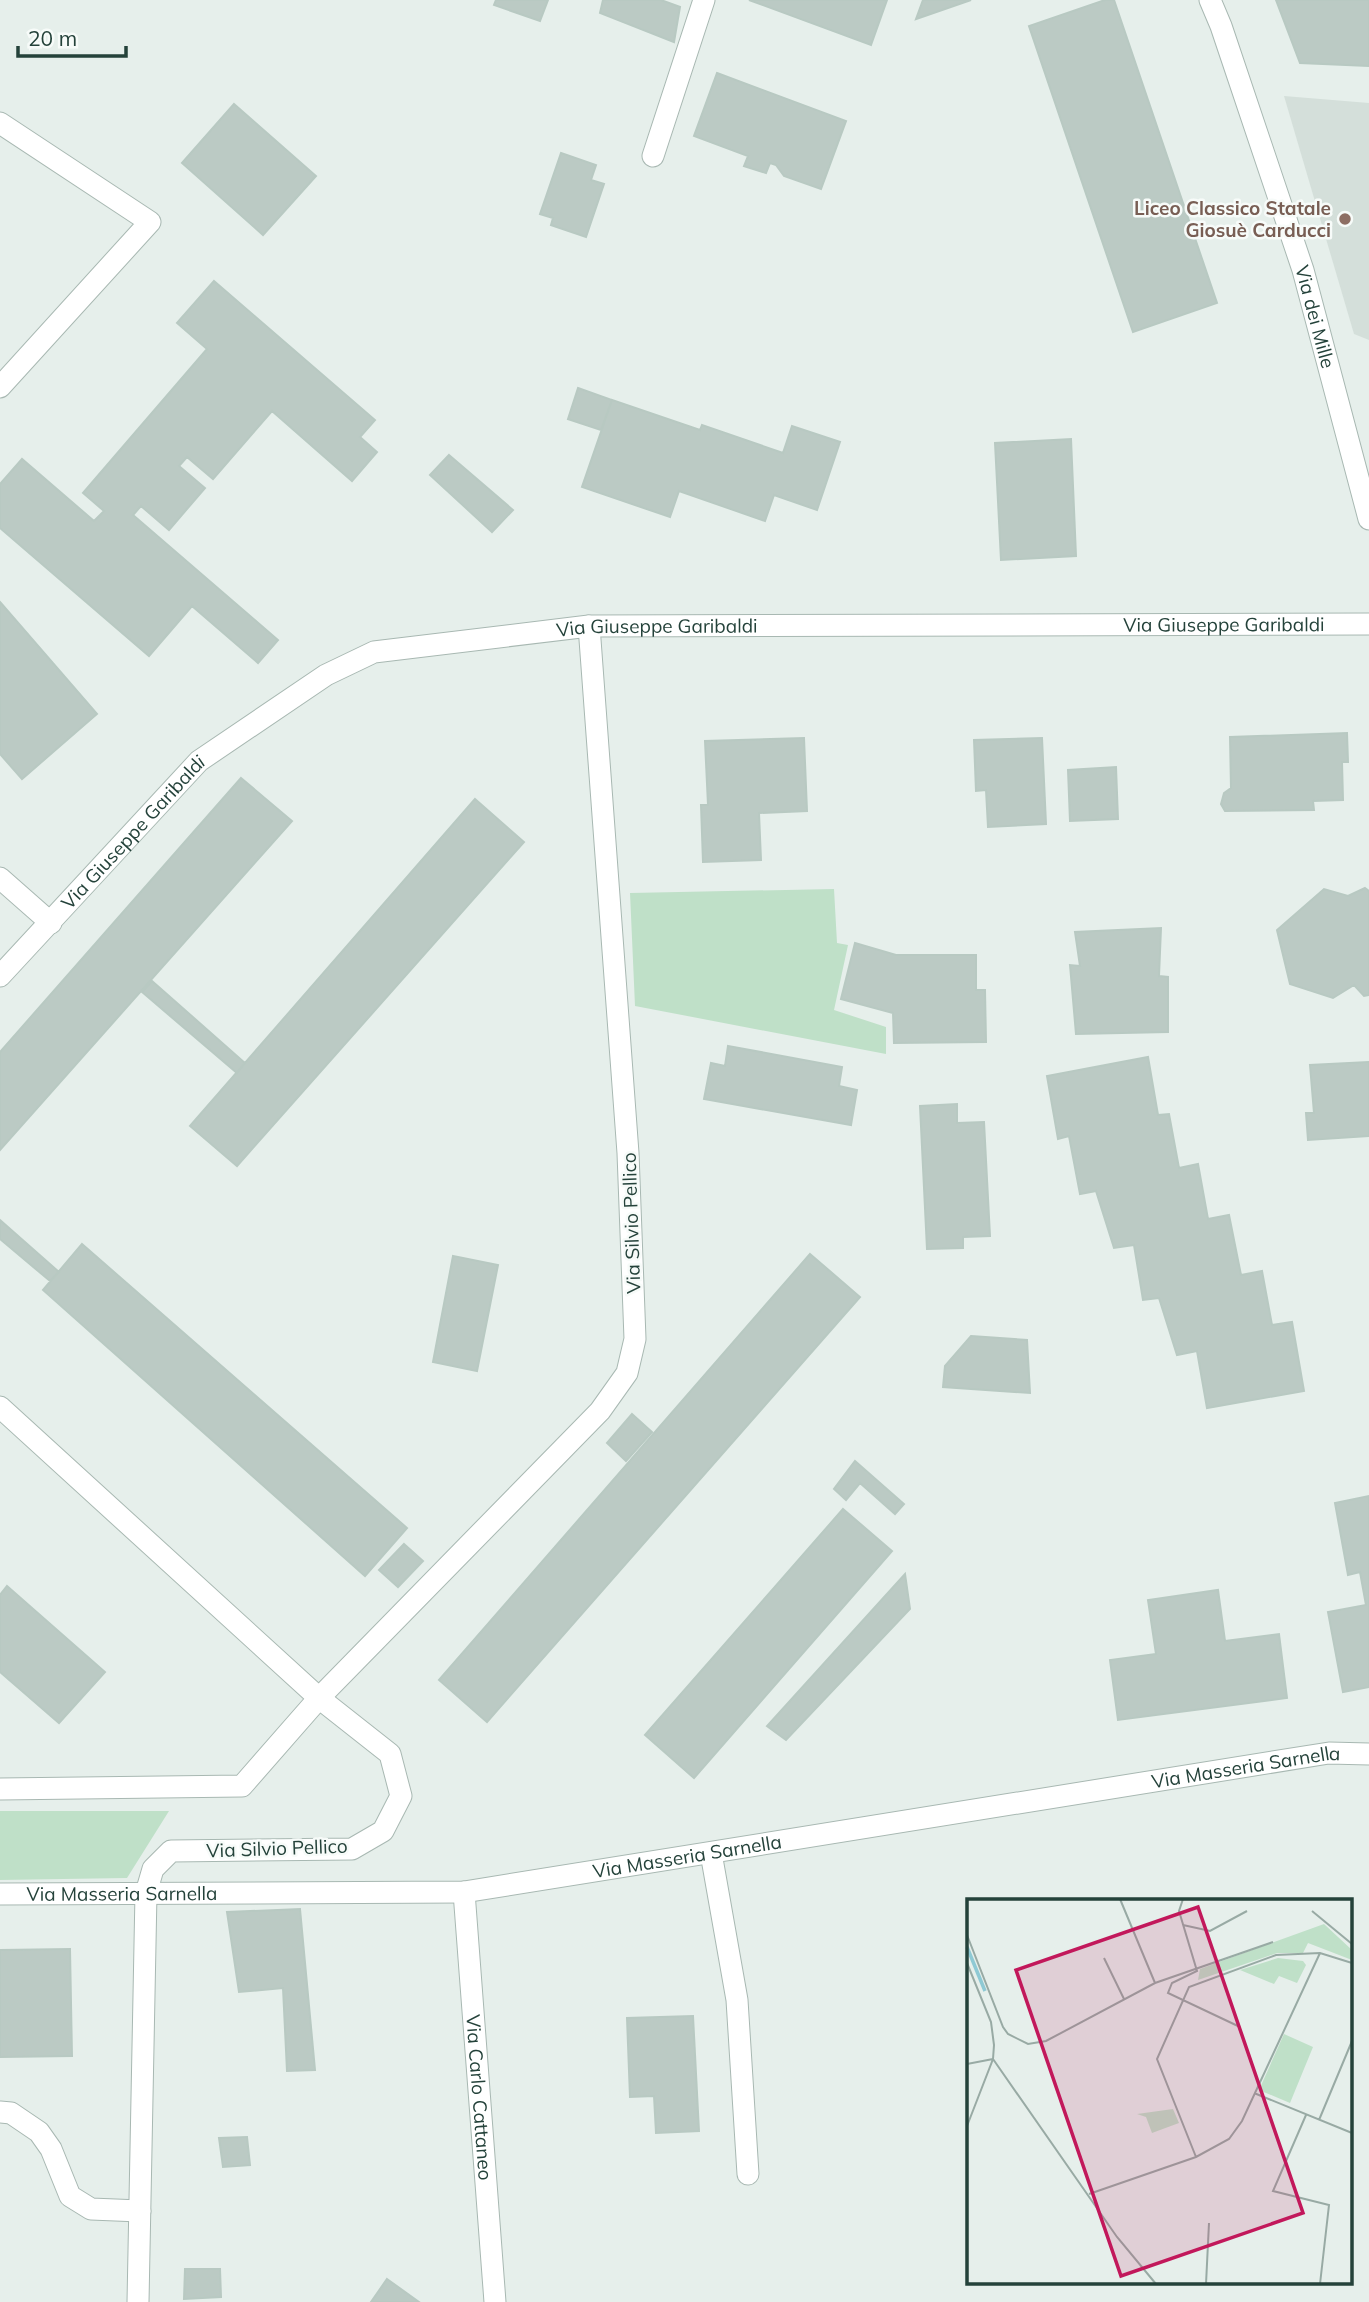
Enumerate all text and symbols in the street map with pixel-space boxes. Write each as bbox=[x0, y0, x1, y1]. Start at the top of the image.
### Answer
scale bar bbox=[18, 14, 126, 58]
text: 20 m bbox=[28, 25, 77, 51]
place label: Liceo Classico Statale Giosuè Carducci bbox=[1134, 196, 1331, 242]
marker: Liceo Classico Statale Giosuè Carducci bbox=[1337, 211, 1353, 227]
street label: Via dei Mille bbox=[1290, 263, 1341, 371]
street label: Via Giuseppe Garibaldi bbox=[1123, 612, 1325, 637]
street label: Via Giuseppe Garibaldi bbox=[555, 614, 758, 642]
street label: Via Giuseppe Garibaldi bbox=[56, 749, 209, 914]
street label: Via Silvio Pellico bbox=[617, 1152, 645, 1294]
street label: Via Masseria Sarnella bbox=[1150, 1741, 1341, 1793]
street label: Via Masseria Sarnella bbox=[591, 1829, 783, 1883]
street label: Via Silvio Pellico bbox=[206, 1834, 348, 1862]
street label: Via Masseria Sarnella bbox=[26, 1881, 218, 1906]
inset map bbox=[967, 1899, 1352, 2284]
street label: Via Carlo Cattaneo bbox=[461, 2014, 498, 2181]

